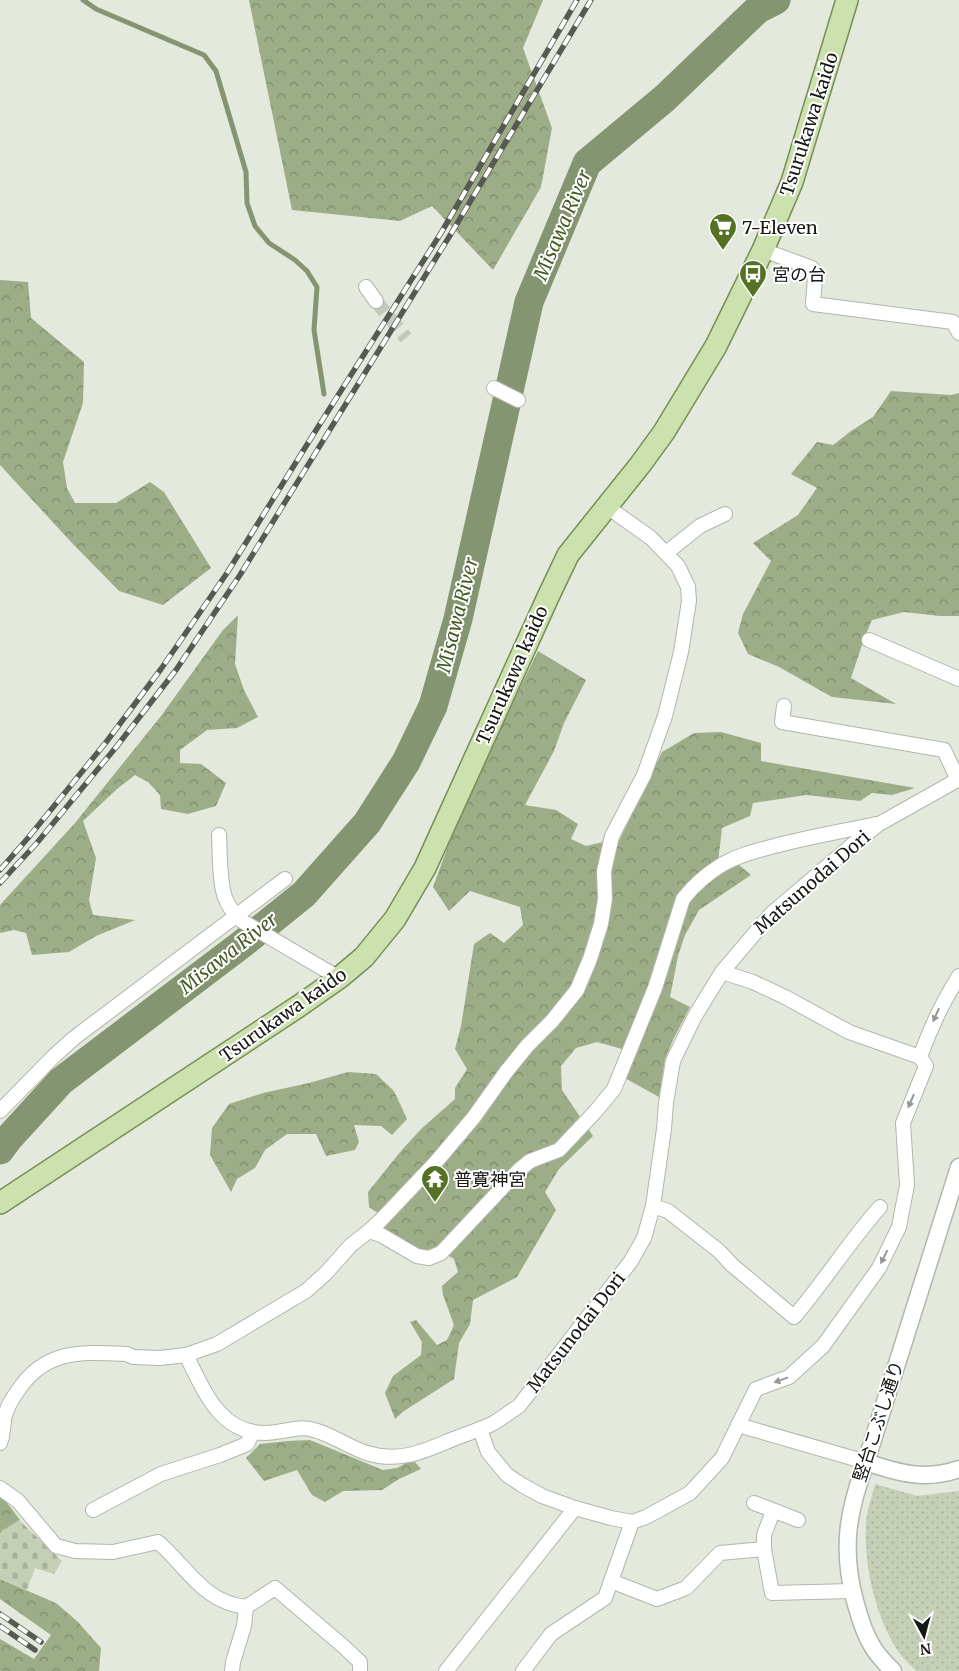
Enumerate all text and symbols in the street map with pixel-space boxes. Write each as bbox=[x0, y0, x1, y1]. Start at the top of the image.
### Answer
street label: Tsurukawa kaido bbox=[775, 49, 843, 199]
water label: Misawa River bbox=[528, 166, 596, 285]
supermarket icon: 7-Eleven bbox=[708, 212, 738, 251]
place label: 7-Eleven bbox=[742, 216, 818, 239]
bus stop icon: 宮の台 bbox=[738, 259, 768, 298]
place label: 宮の台 bbox=[772, 263, 826, 286]
water label: Misawa River bbox=[431, 555, 483, 676]
street label: Tsurukawa kaido bbox=[471, 602, 553, 748]
street label: Matsunodai Dori bbox=[749, 825, 875, 939]
water label: Misawa River bbox=[173, 907, 282, 999]
street label: Tsurukawa kaido bbox=[215, 963, 351, 1067]
one-way arrow bbox=[932, 1008, 940, 1022]
one-way arrow bbox=[907, 1094, 915, 1108]
temple icon: 普寛神宮 bbox=[420, 1164, 450, 1203]
place label: 普寛神宮 bbox=[454, 1168, 526, 1191]
one-way arrow bbox=[880, 1250, 888, 1265]
street label: Matsunodai Dori bbox=[522, 1267, 630, 1397]
street label: 竪台こぶし通り bbox=[848, 1358, 908, 1484]
one-way arrow bbox=[773, 1376, 788, 1384]
north arrow bbox=[899, 1611, 949, 1661]
text: N bbox=[919, 1639, 932, 1659]

